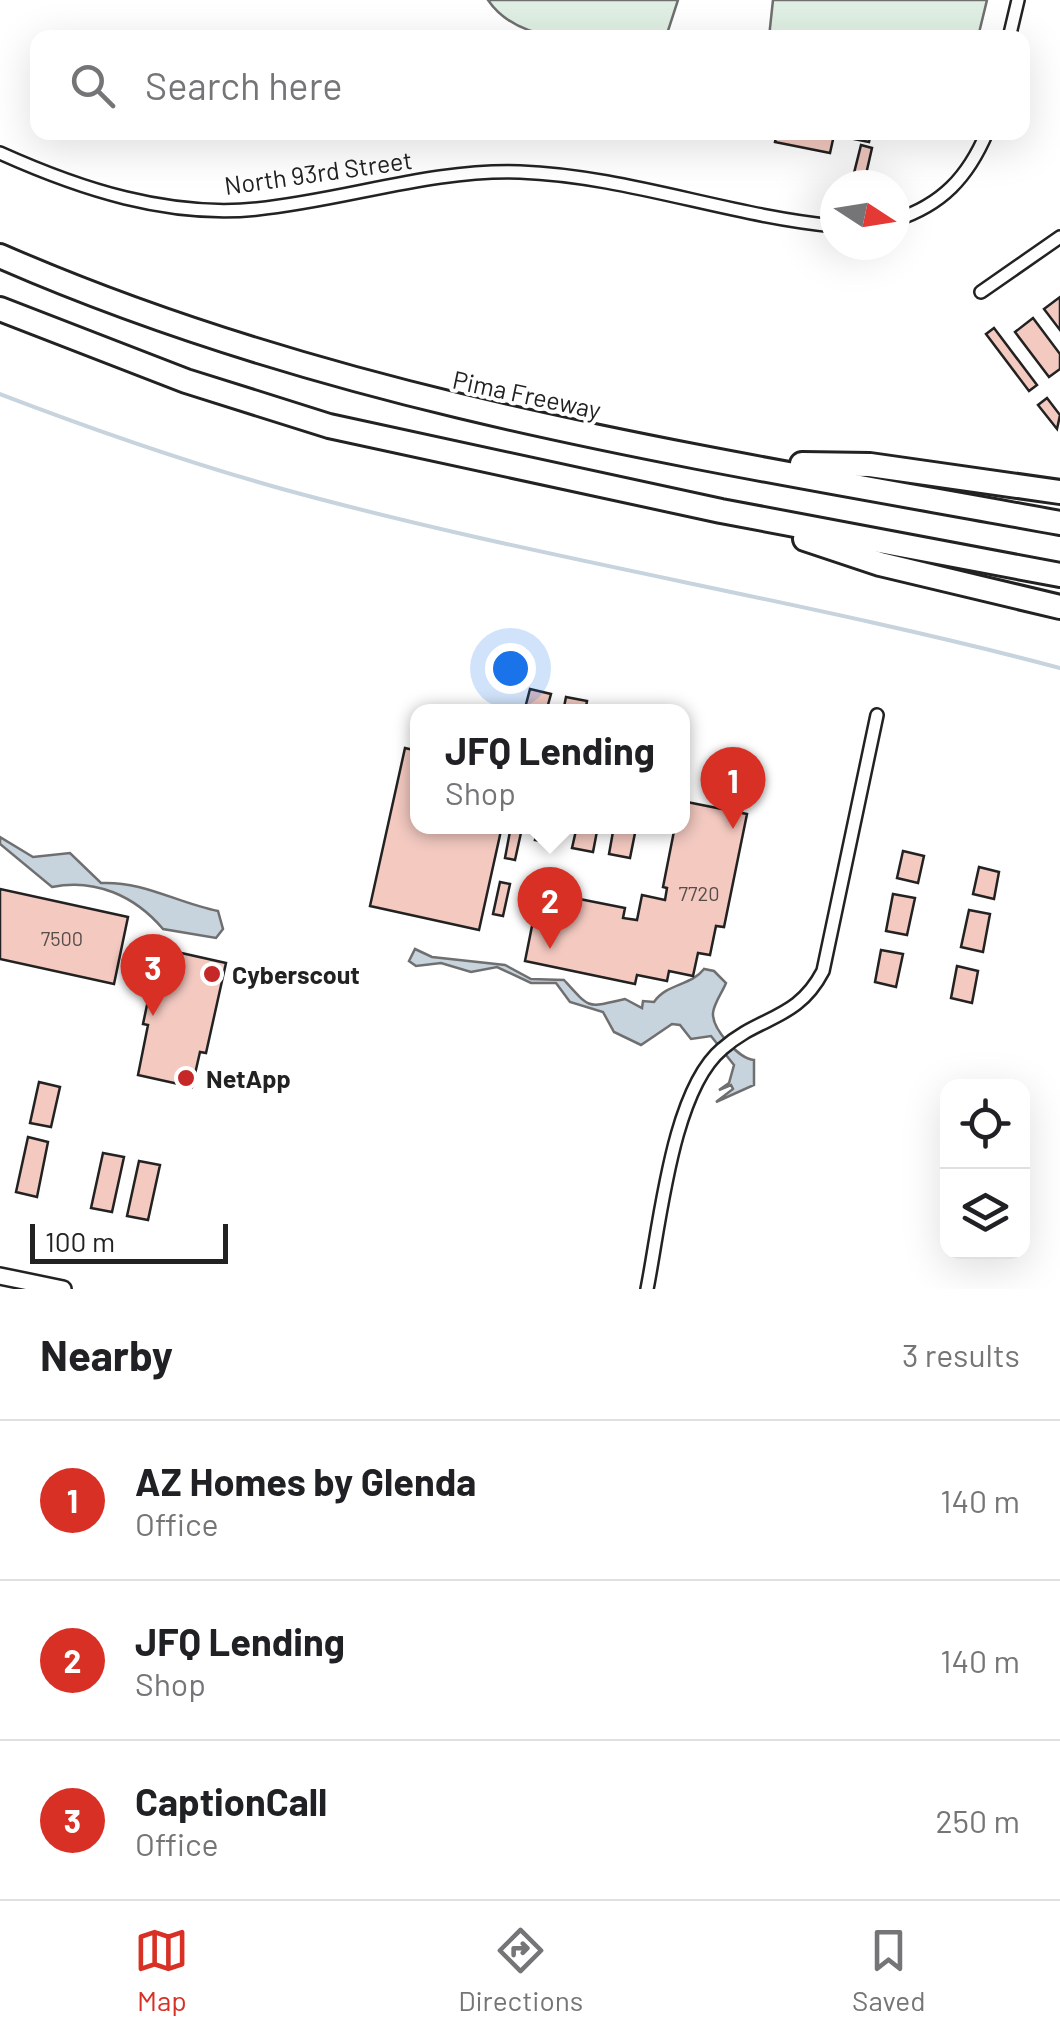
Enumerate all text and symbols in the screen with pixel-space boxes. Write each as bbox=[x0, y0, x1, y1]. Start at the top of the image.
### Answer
search box bbox=[30, 30, 1030, 140]
icon: search bbox=[65, 58, 120, 113]
text: Search here bbox=[145, 62, 343, 108]
street label: North 93rd Street bbox=[222, 144, 414, 200]
north arrow bbox=[820, 170, 910, 260]
street label: Pima Freeway bbox=[450, 364, 604, 424]
your location bbox=[485, 643, 536, 694]
popup bbox=[410, 704, 690, 834]
text: JFQ Lending bbox=[445, 727, 655, 773]
pin: 1 bbox=[700, 746, 766, 829]
text: Shop bbox=[445, 773, 516, 811]
pin: 2 bbox=[518, 866, 582, 949]
house number: 7720 bbox=[679, 881, 719, 905]
house number: 7500 bbox=[41, 926, 83, 950]
pin: 3 bbox=[120, 934, 186, 1016]
place label: Cyberscout bbox=[232, 959, 360, 989]
marker: Cyberscout bbox=[201, 963, 223, 985]
place label: NetApp bbox=[206, 1063, 291, 1093]
marker: NetApp bbox=[175, 1067, 197, 1089]
map controls bbox=[940, 1079, 1030, 1259]
button: locate bbox=[940, 1079, 1030, 1169]
button: layers bbox=[940, 1169, 1030, 1259]
scale bar bbox=[30, 1219, 228, 1264]
text: 100 m bbox=[45, 1224, 115, 1258]
text: Nearby bbox=[40, 1329, 173, 1379]
text: 3 results bbox=[902, 1335, 1020, 1373]
text: AZ Homes by Glenda bbox=[135, 1458, 476, 1504]
text: 1 bbox=[67, 1481, 78, 1519]
text: 140 m bbox=[940, 1481, 1020, 1519]
text: Office bbox=[135, 1504, 219, 1542]
text: JFQ Lending bbox=[135, 1618, 345, 1664]
text: 2 bbox=[64, 1641, 81, 1679]
text: 140 m bbox=[940, 1641, 1020, 1679]
text: Shop bbox=[135, 1664, 206, 1702]
text: CaptionCall bbox=[135, 1778, 327, 1824]
text: 3 bbox=[64, 1801, 81, 1839]
text: 250 m bbox=[935, 1801, 1020, 1839]
text: Office bbox=[135, 1824, 219, 1862]
tab: Map bbox=[134, 1923, 189, 2017]
tab: Directions bbox=[458, 1923, 583, 2017]
tab: Saved bbox=[852, 1923, 926, 2017]

